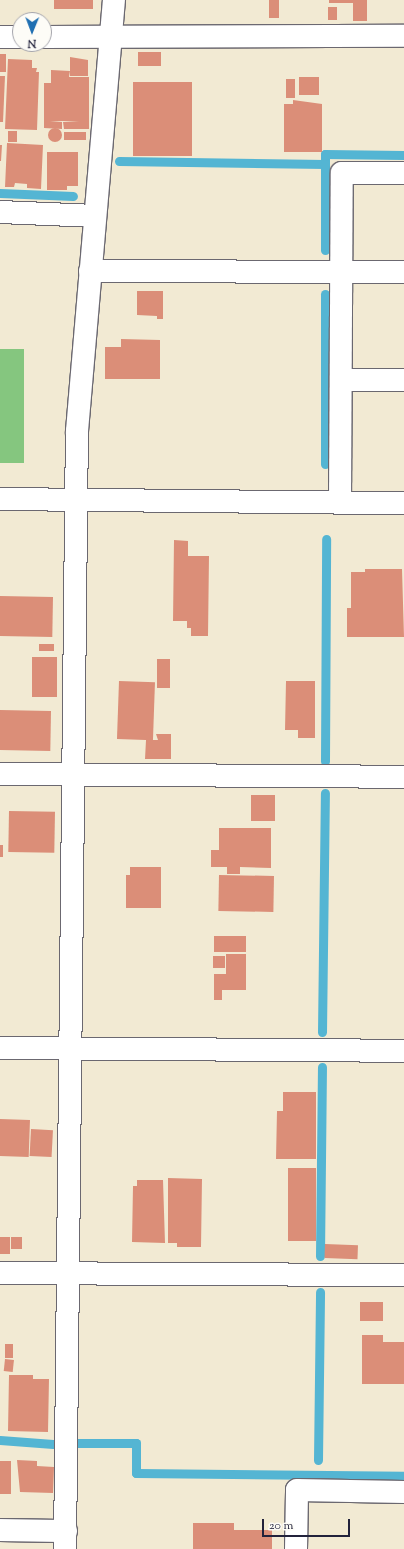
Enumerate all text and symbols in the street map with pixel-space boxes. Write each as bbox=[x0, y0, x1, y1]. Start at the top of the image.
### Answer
north arrow bbox=[12, 12, 52, 52]
text: N bbox=[27, 35, 36, 51]
scale bar bbox=[264, 1511, 352, 1537]
text: 20 m bbox=[269, 1517, 293, 1535]

